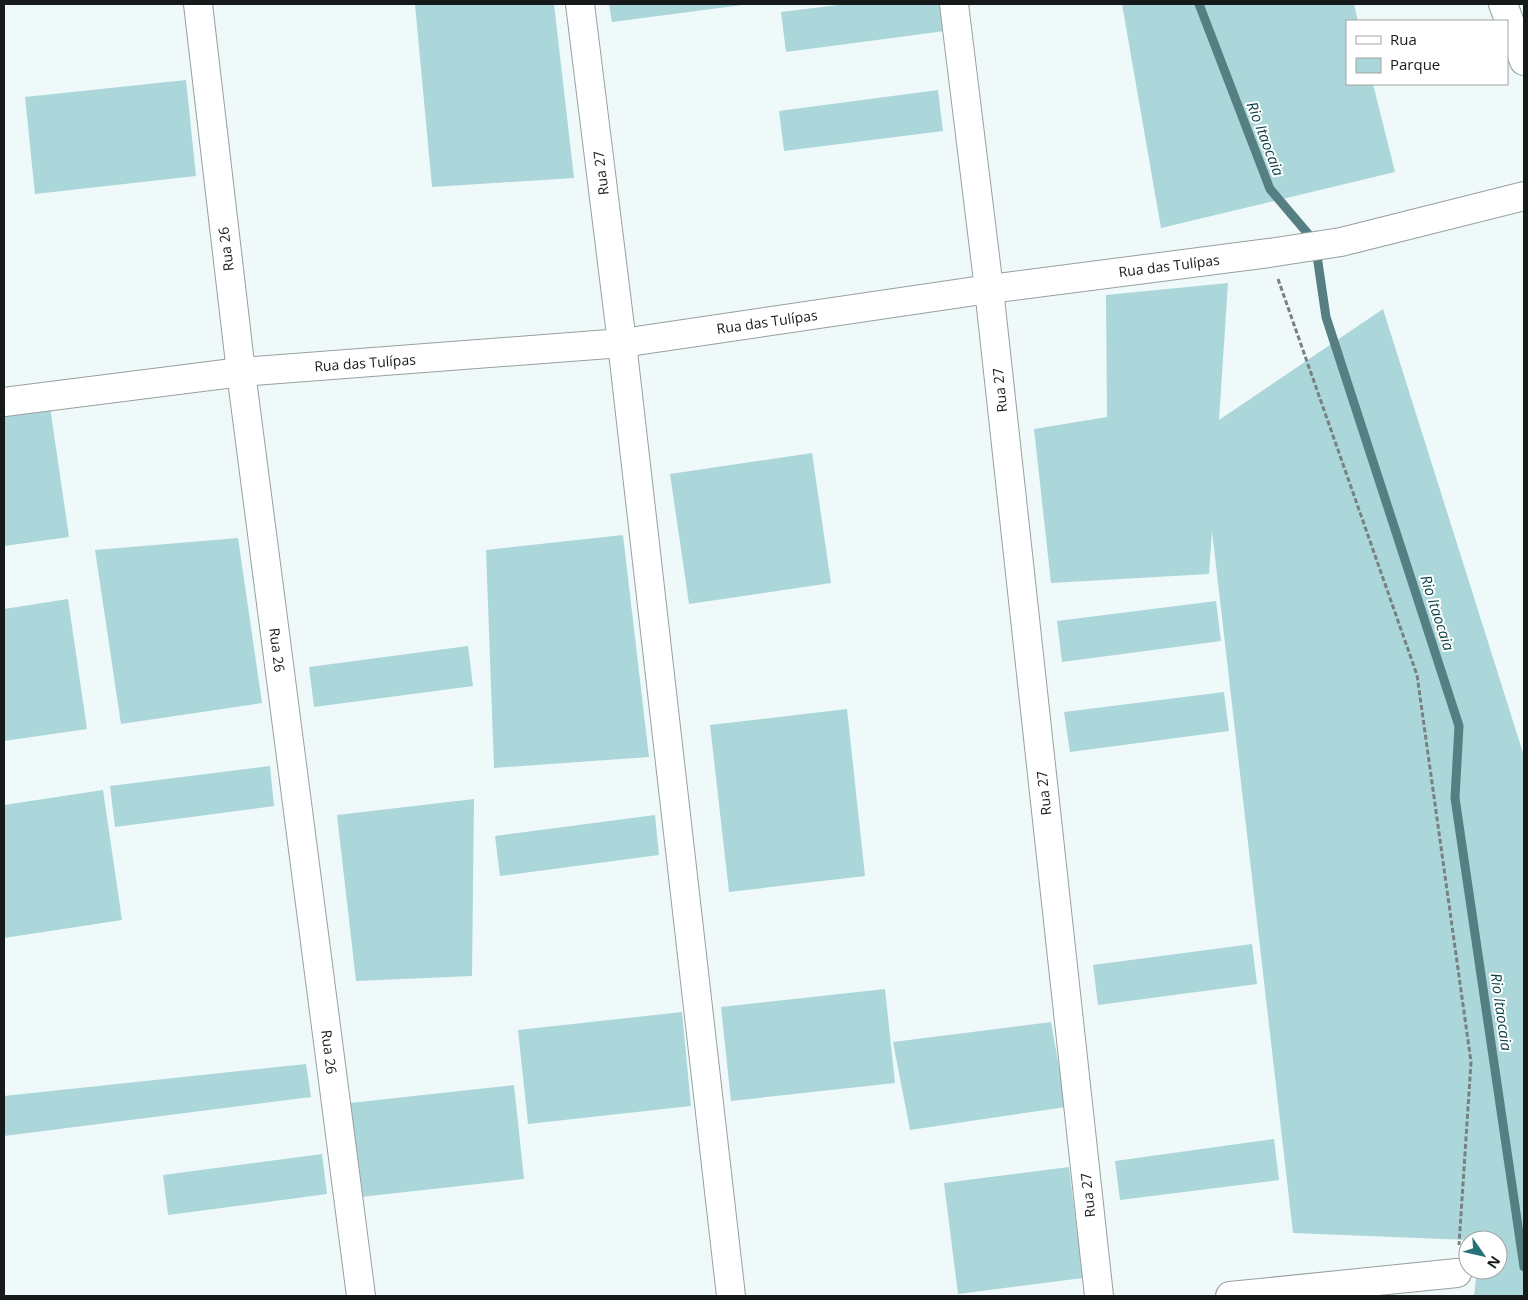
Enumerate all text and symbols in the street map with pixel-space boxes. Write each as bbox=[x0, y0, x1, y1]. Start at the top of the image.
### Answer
legend bbox=[1346, 20, 1508, 85]
text: Rua bbox=[1390, 29, 1417, 49]
text: Parque bbox=[1390, 54, 1440, 74]
water label: Rio Itaocaia bbox=[1243, 99, 1289, 179]
street label: Rua 27 bbox=[588, 150, 613, 196]
street label: Rua 26 bbox=[213, 226, 238, 272]
street label: Rua das Tulípas bbox=[1117, 250, 1221, 281]
street label: Rua das Tulípas bbox=[715, 305, 819, 338]
street label: Rua das Tulípas bbox=[314, 349, 417, 376]
street label: Rua 27 bbox=[988, 367, 1011, 413]
water label: Rio Itaocaia bbox=[1416, 572, 1460, 653]
street label: Rua 26 bbox=[265, 627, 290, 673]
street label: Rua 27 bbox=[1032, 770, 1055, 816]
water label: Rio Itaocaia bbox=[1487, 972, 1517, 1052]
street label: Rua 26 bbox=[317, 1029, 342, 1075]
street label: Rua 27 bbox=[1076, 1172, 1099, 1218]
north arrow bbox=[1458, 1230, 1508, 1280]
text: N bbox=[1483, 1253, 1505, 1273]

